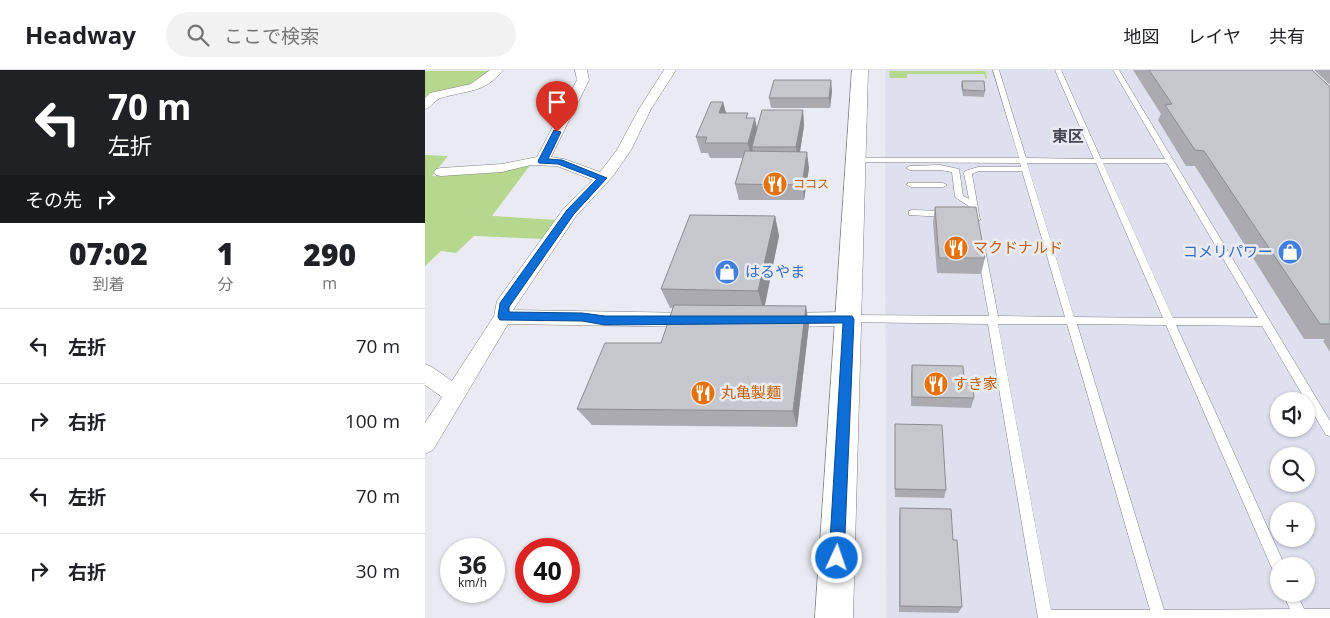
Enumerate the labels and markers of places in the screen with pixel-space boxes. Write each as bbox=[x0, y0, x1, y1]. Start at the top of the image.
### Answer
pin bbox=[536, 81, 578, 132]
restaurant icon: ココス bbox=[762, 171, 788, 197]
place label: ココス bbox=[793, 175, 829, 192]
restaurant icon: マクドナルド bbox=[943, 235, 969, 261]
place label: マクドナルド bbox=[973, 237, 1063, 257]
shop icon: コメリパワー bbox=[1277, 239, 1303, 265]
place label: コメリパワー bbox=[1183, 241, 1273, 261]
shop icon: はるやま bbox=[714, 259, 740, 285]
place label: はるやま bbox=[745, 261, 805, 281]
restaurant icon: すき家 bbox=[923, 371, 949, 397]
place label: すき家 bbox=[953, 373, 998, 393]
restaurant icon: 丸亀製麺 bbox=[690, 380, 716, 406]
place label: 丸亀製麺 bbox=[721, 382, 781, 402]

